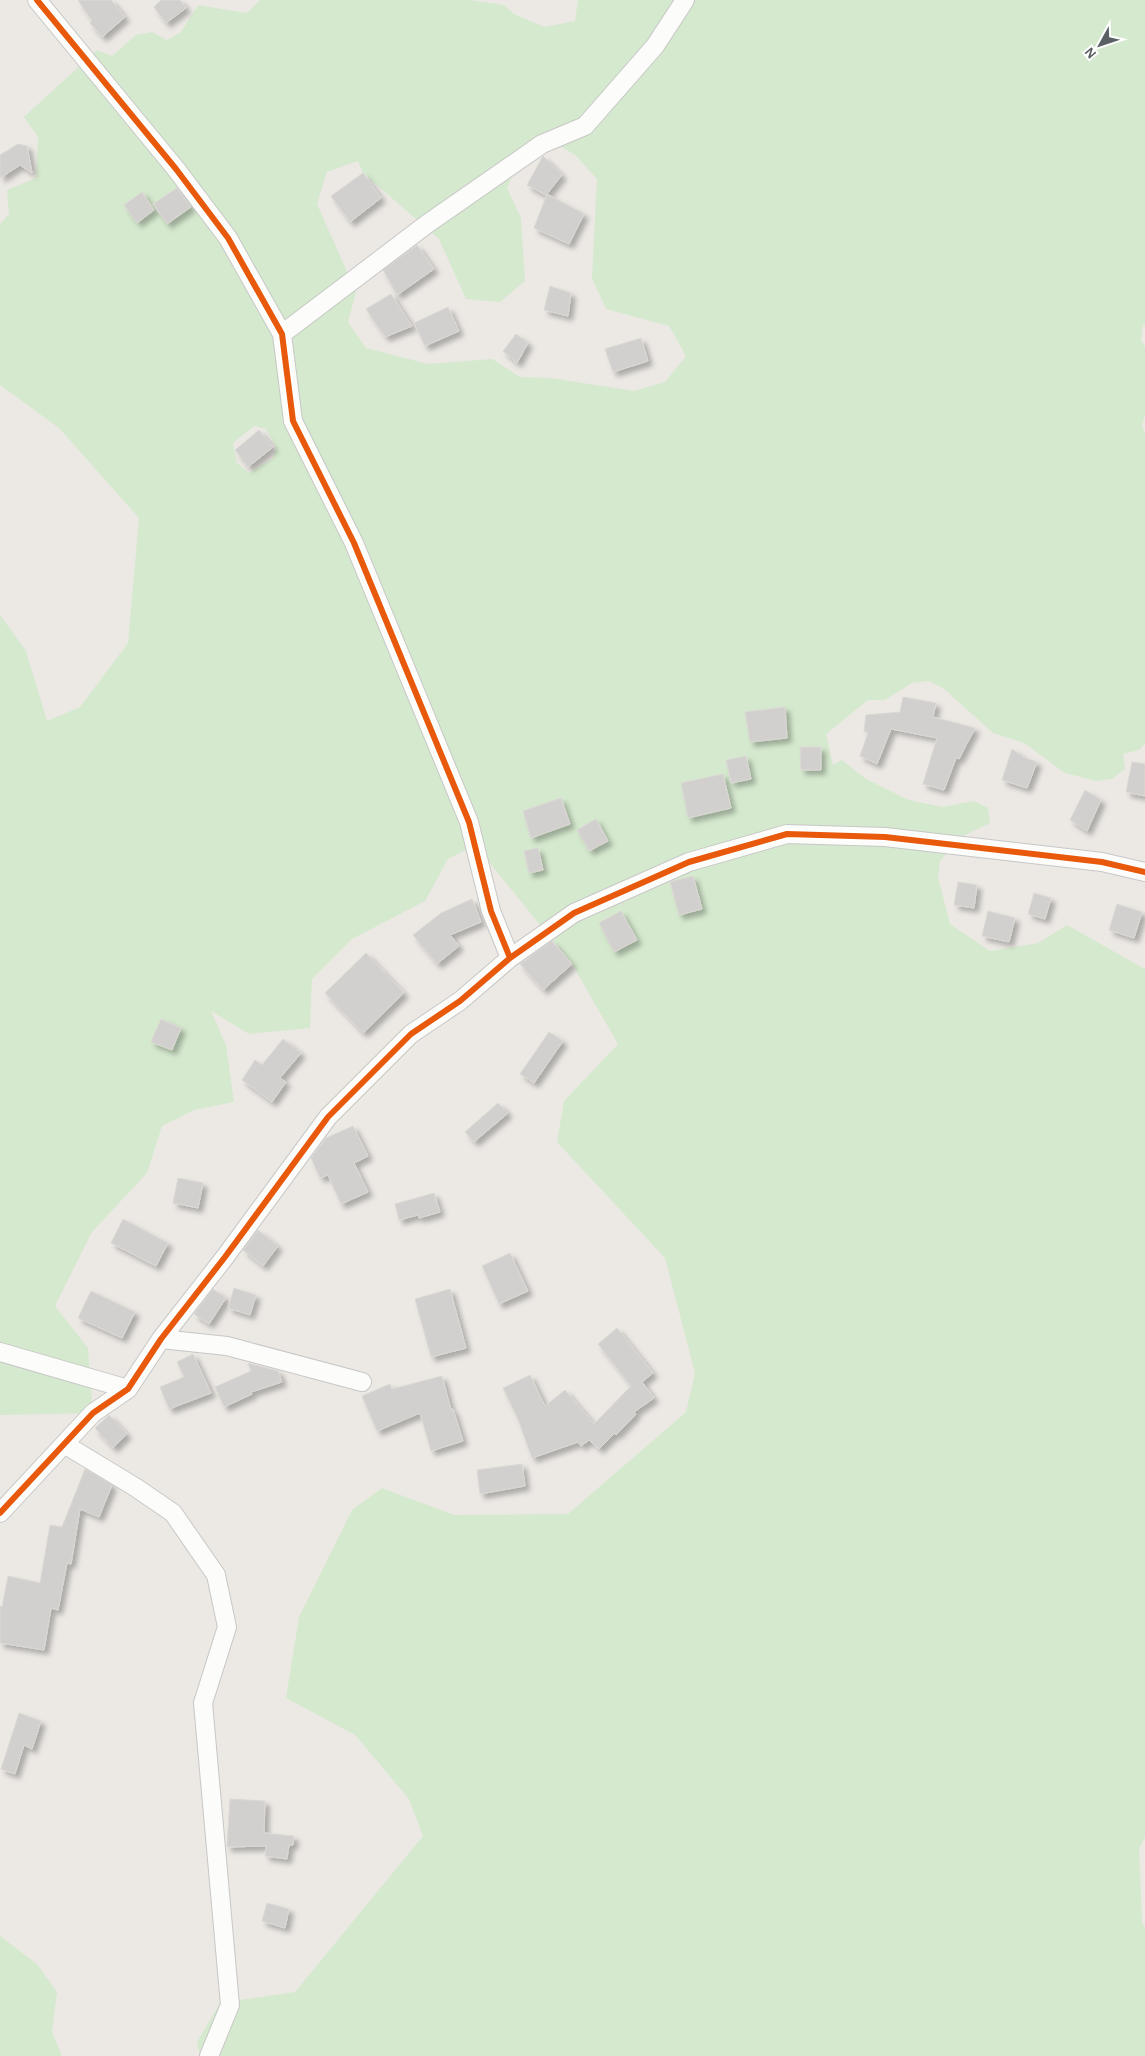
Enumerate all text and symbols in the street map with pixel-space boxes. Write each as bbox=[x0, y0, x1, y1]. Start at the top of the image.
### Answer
north arrow bbox=[1075, 20, 1125, 70]
text: N bbox=[1082, 44, 1099, 61]

